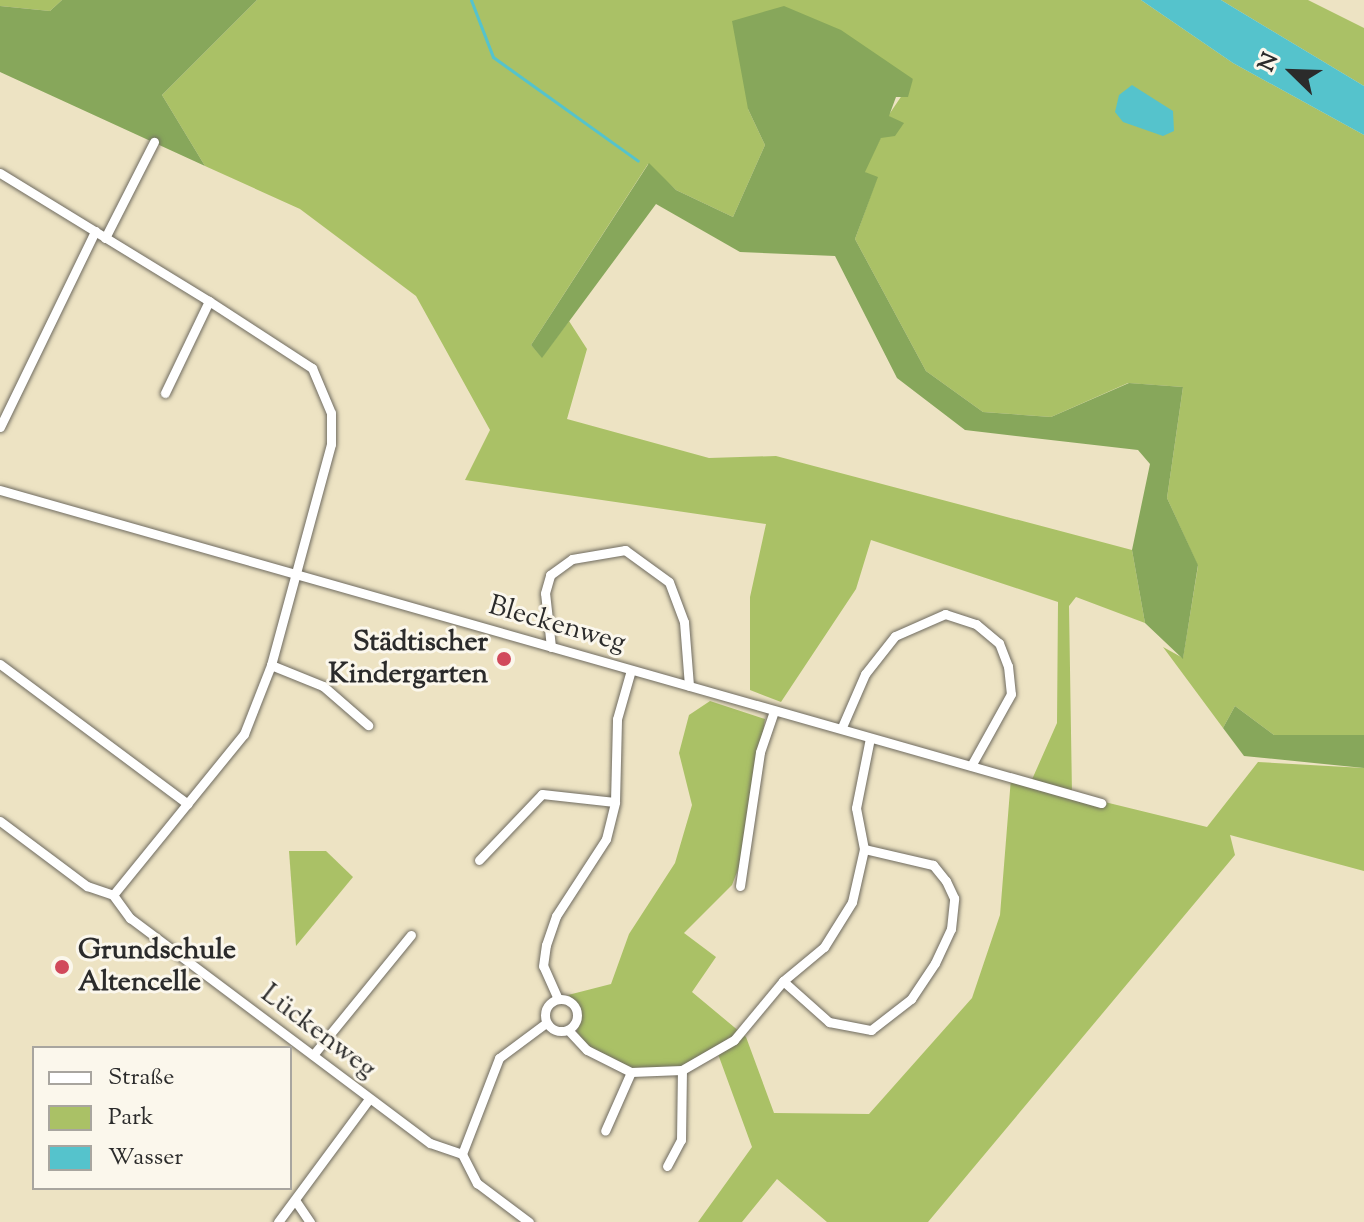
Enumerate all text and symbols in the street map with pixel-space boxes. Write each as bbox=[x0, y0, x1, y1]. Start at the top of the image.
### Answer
north arrow bbox=[1252, 32, 1332, 112]
text: N bbox=[1252, 48, 1288, 77]
street label: Bleckenweg bbox=[485, 589, 629, 661]
place label: Städtischer Kindergarten bbox=[329, 626, 488, 692]
marker: Städtischer Kindergarten bbox=[495, 650, 513, 668]
place label: Grundschule Altencelle bbox=[78, 934, 236, 1000]
marker: Grundschule Altencelle bbox=[53, 958, 71, 976]
street label: Lückenweg bbox=[254, 978, 382, 1086]
legend bbox=[32, 1046, 292, 1190]
text: Straße bbox=[108, 1061, 174, 1095]
text: Park bbox=[108, 1101, 154, 1135]
text: Wasser bbox=[108, 1141, 183, 1175]

